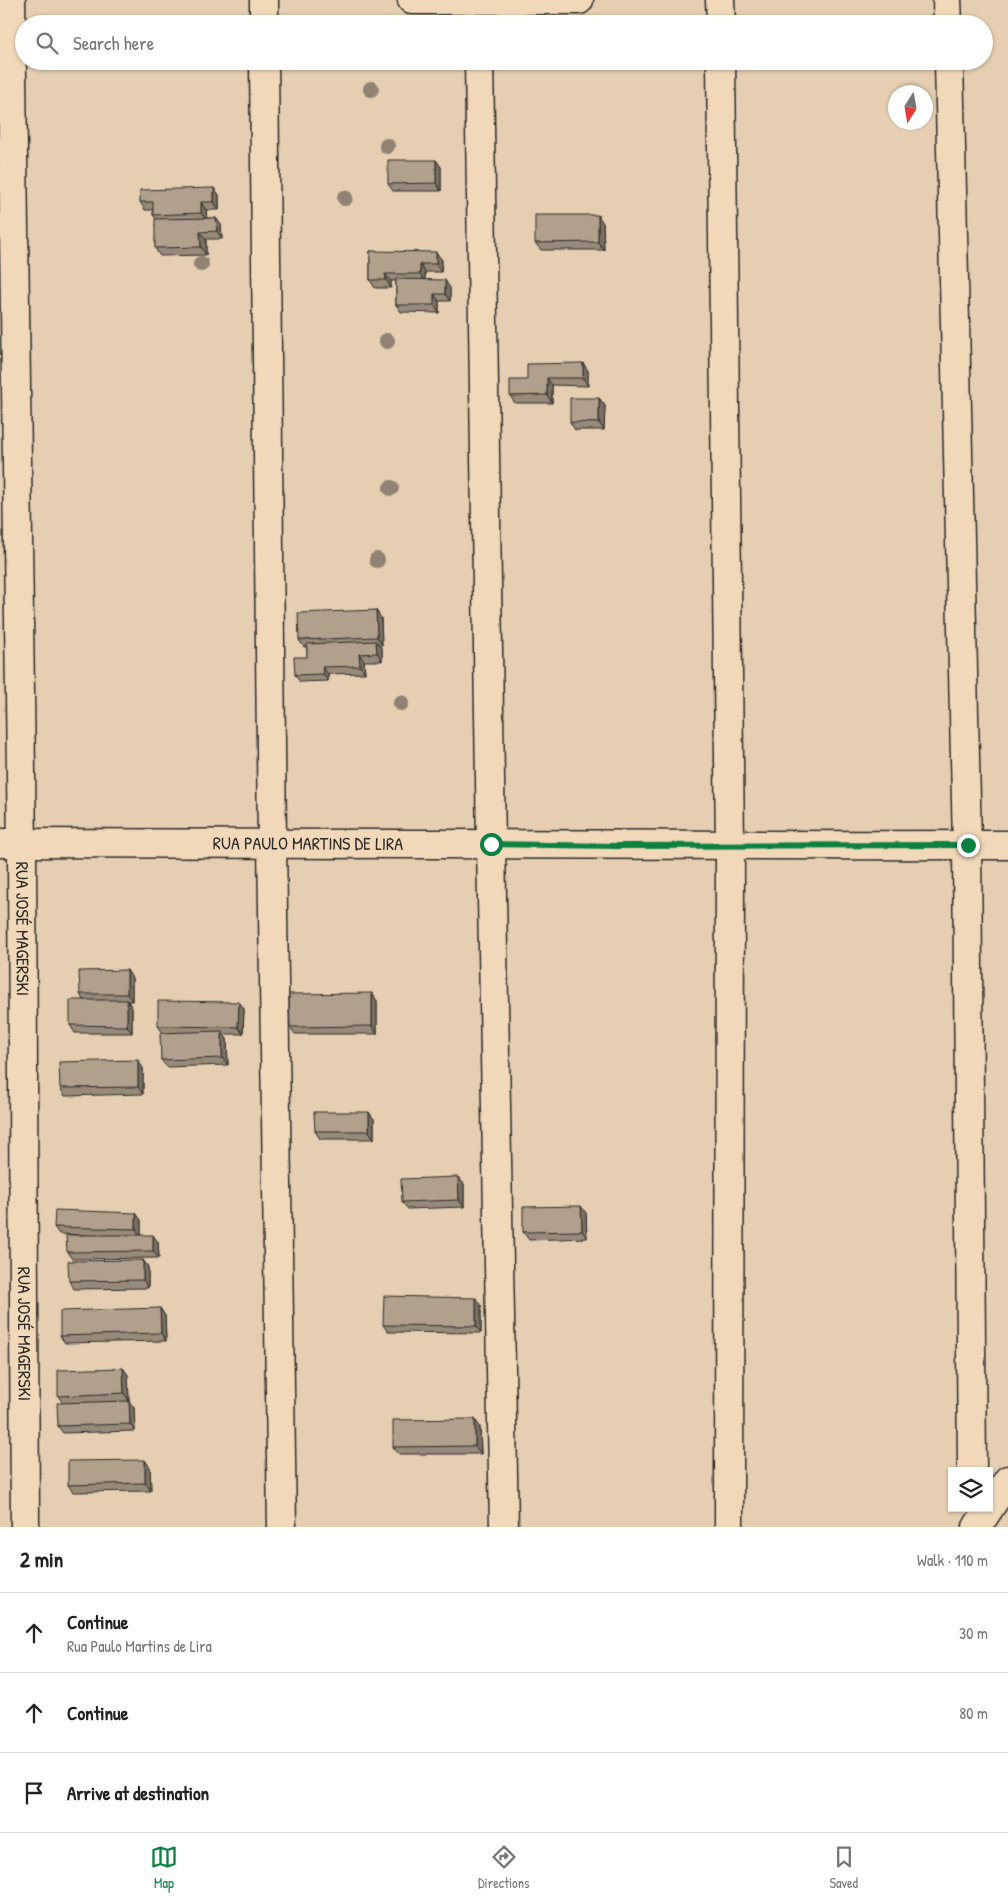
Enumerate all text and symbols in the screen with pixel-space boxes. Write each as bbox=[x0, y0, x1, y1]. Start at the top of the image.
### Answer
search box bbox=[15, 15, 993, 70]
icon: search bbox=[33, 29, 61, 57]
text: Search here bbox=[73, 30, 154, 56]
north arrow bbox=[888, 85, 933, 130]
street label: RUA PAULO MARTINS DE LIRA bbox=[213, 830, 403, 856]
route start bbox=[480, 833, 503, 856]
route end bbox=[957, 834, 980, 857]
street label: RUA JOSÉ MAGERSKI bbox=[10, 862, 36, 996]
street label: RUA JOSÉ MAGERSKI bbox=[12, 1267, 37, 1401]
map controls bbox=[948, 1467, 993, 1512]
button: layers bbox=[948, 1467, 993, 1512]
text: 2 min bbox=[20, 1545, 63, 1574]
text: Walk · 110 m bbox=[917, 1549, 988, 1571]
text: Continue bbox=[67, 1609, 128, 1635]
icon: ahead bbox=[20, 1619, 48, 1647]
text: 30 m bbox=[959, 1622, 988, 1644]
text: Rua Paulo Martins de Lira bbox=[67, 1635, 212, 1657]
icon: ahead bbox=[20, 1699, 48, 1727]
text: Continue bbox=[67, 1700, 128, 1726]
text: 80 m bbox=[959, 1702, 988, 1724]
icon: arrive bbox=[20, 1779, 48, 1807]
text: Arrive at destination bbox=[67, 1780, 209, 1806]
tab: Map bbox=[150, 1843, 178, 1892]
tab: Directions bbox=[478, 1843, 529, 1892]
tab: Saved bbox=[829, 1843, 858, 1892]

